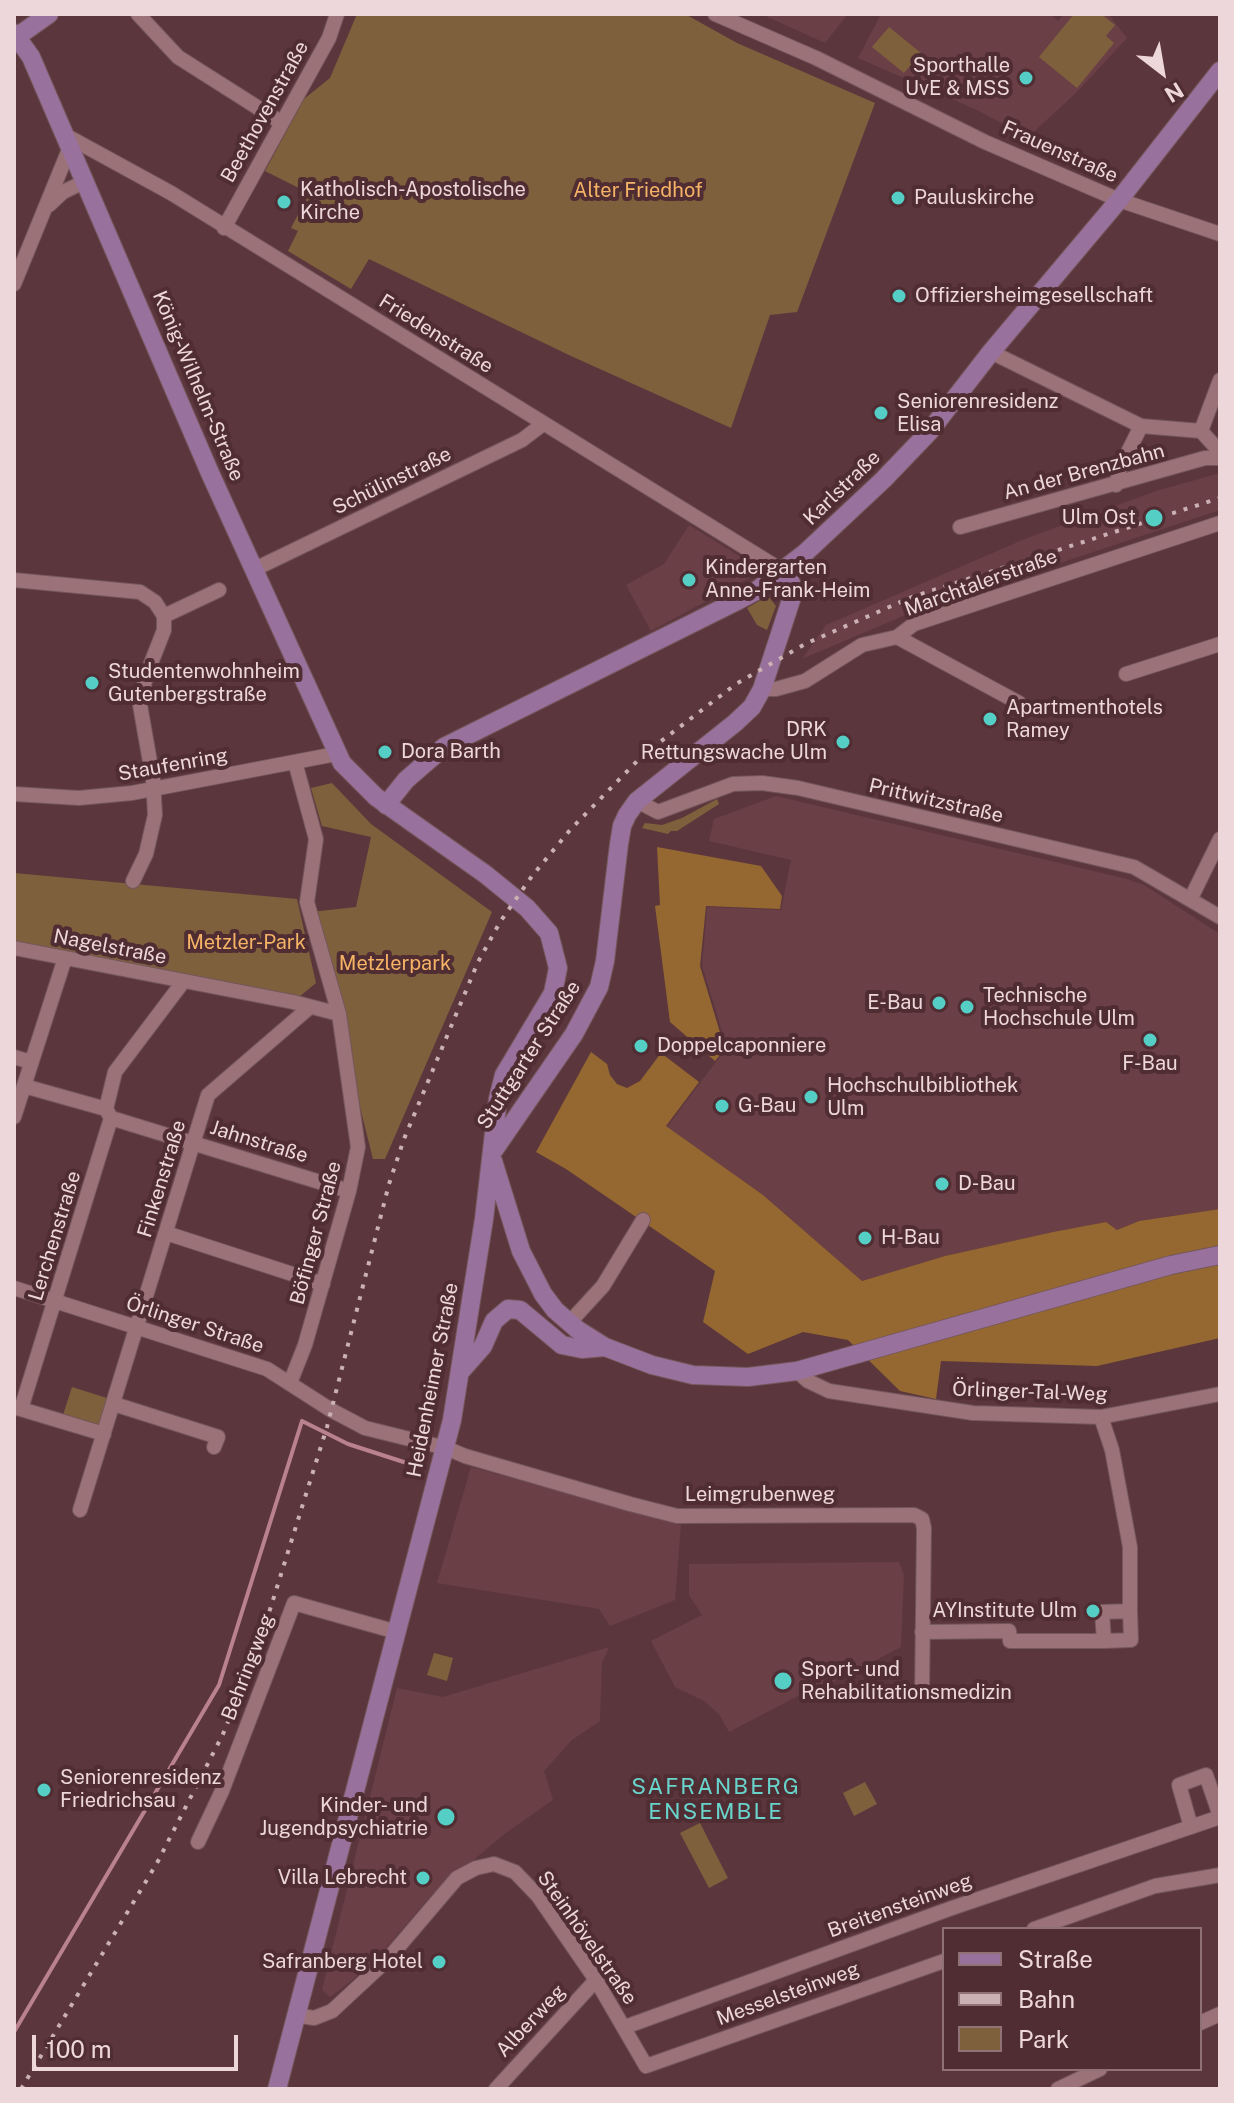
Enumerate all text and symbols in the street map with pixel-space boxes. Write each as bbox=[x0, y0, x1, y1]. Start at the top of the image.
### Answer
north arrow bbox=[1122, 32, 1202, 112]
street label: Beethovenstraße bbox=[216, 37, 314, 187]
place label: Sporthalle UvE & MSS bbox=[905, 54, 1010, 101]
marker: Sporthalle UvE & MSS bbox=[1017, 69, 1035, 87]
text: N bbox=[1160, 77, 1188, 108]
street label: Frauenstraße bbox=[998, 116, 1122, 188]
place label: Katholisch-Apostolische Kirche bbox=[300, 178, 526, 225]
park label: Alter Friedhof bbox=[573, 179, 703, 203]
place label: Pauluskirche bbox=[914, 186, 1034, 210]
marker: Pauluskirche bbox=[889, 189, 907, 207]
marker: Katholisch-Apostolische Kirche bbox=[275, 193, 293, 211]
place label: Offiziersheimgesellschaft bbox=[915, 284, 1153, 308]
street label: König-Wilhelm-Straße bbox=[147, 287, 249, 485]
marker: Offiziersheimgesellschaft bbox=[890, 287, 908, 305]
street label: Friedenstraße bbox=[375, 289, 497, 379]
place label: Seniorenresidenz Elisa bbox=[897, 390, 1058, 437]
marker: Seniorenresidenz Elisa bbox=[872, 404, 890, 422]
street label: An der Brenzbahn bbox=[1001, 439, 1167, 505]
street label: Schülinstraße bbox=[329, 442, 455, 520]
street label: Karlstraße bbox=[799, 446, 885, 530]
place label: Ulm Ost bbox=[1062, 506, 1136, 530]
marker: Ulm Ost bbox=[1143, 507, 1165, 529]
street label: Marchtalerstraße bbox=[901, 544, 1061, 622]
place label: Kindergarten Anne-Frank-Heim bbox=[705, 556, 870, 603]
marker: Kindergarten Anne-Frank-Heim bbox=[680, 571, 698, 589]
place label: Studentenwohnheim Gutenbergstraße bbox=[108, 660, 300, 707]
marker: Studentenwohnheim Gutenbergstraße bbox=[83, 674, 101, 692]
place label: Apartmenthotels Ramey bbox=[1006, 696, 1163, 743]
marker: Apartmenthotels Ramey bbox=[981, 710, 999, 728]
place label: DRK Rettungswache Ulm bbox=[641, 718, 827, 765]
marker: DRK Rettungswache Ulm bbox=[834, 733, 852, 751]
place label: Dora Barth bbox=[401, 740, 501, 764]
marker: Dora Barth bbox=[376, 743, 394, 761]
street label: Staufenring bbox=[116, 744, 230, 786]
street label: Prittwitzstraße bbox=[866, 774, 1006, 828]
street label: Nagelstraße bbox=[51, 924, 169, 970]
park label: Metzler-Park bbox=[186, 931, 306, 955]
park label: Metzlerpark bbox=[339, 952, 451, 976]
street label: Stuttgarter Straße bbox=[472, 976, 586, 1134]
place label: Technische Hochschule Ulm bbox=[983, 984, 1135, 1031]
place label: E-Bau bbox=[867, 991, 923, 1015]
marker: E-Bau bbox=[930, 994, 948, 1012]
marker: Technische Hochschule Ulm bbox=[958, 998, 976, 1016]
marker: F-Bau bbox=[1141, 1031, 1159, 1049]
place label: Doppelcaponniere bbox=[657, 1034, 826, 1058]
marker: Doppelcaponniere bbox=[632, 1037, 650, 1055]
place label: F-Bau bbox=[1122, 1052, 1178, 1076]
place label: Hochschulbibliothek Ulm bbox=[827, 1074, 1018, 1121]
marker: Hochschulbibliothek Ulm bbox=[802, 1088, 820, 1106]
place label: G-Bau bbox=[738, 1094, 796, 1118]
marker: G-Bau bbox=[713, 1097, 731, 1115]
street label: Jahnstraße bbox=[207, 1116, 311, 1168]
street label: Finkenstraße bbox=[133, 1117, 191, 1241]
street label: Böfinger Straße bbox=[285, 1159, 347, 1307]
street label: Lerchenstraße bbox=[24, 1168, 86, 1304]
place label: D-Bau bbox=[958, 1172, 1015, 1196]
marker: D-Bau bbox=[933, 1175, 951, 1193]
place label: H-Bau bbox=[881, 1226, 940, 1250]
marker: H-Bau bbox=[856, 1229, 874, 1247]
street label: Heidenheimer Straße bbox=[402, 1281, 464, 1479]
street label: Örlinger Straße bbox=[123, 1291, 267, 1359]
street label: Örlinger-Tal-Weg bbox=[952, 1377, 1108, 1407]
street label: Leimgrubenweg bbox=[685, 1483, 835, 1507]
place label: AYInstitute Ulm bbox=[932, 1599, 1077, 1623]
marker: AYInstitute Ulm bbox=[1084, 1602, 1102, 1620]
street label: Behringweg bbox=[217, 1610, 279, 1724]
place label: Sport- und Rehabilitationsmedizin bbox=[801, 1658, 1012, 1705]
marker: Sport- und Rehabilitationsmedizin bbox=[772, 1670, 794, 1692]
place label: Seniorenresidenz Friedrichsau bbox=[60, 1766, 221, 1813]
district label: SAFRANBERG ENSEMBLE bbox=[631, 1774, 801, 1826]
marker: Seniorenresidenz Friedrichsau bbox=[35, 1781, 53, 1799]
place label: Kinder- und Jugendpsychiatrie bbox=[259, 1794, 428, 1841]
marker: Kinder- und Jugendpsychiatrie bbox=[435, 1806, 457, 1828]
place label: Villa Lebrecht bbox=[278, 1866, 407, 1890]
street label: Steinhövelstraße bbox=[532, 1867, 642, 2009]
marker: Villa Lebrecht bbox=[414, 1869, 432, 1887]
street label: Breitensteinweg bbox=[825, 1869, 975, 1943]
legend bbox=[942, 1927, 1202, 2071]
text: Straße bbox=[1018, 1945, 1093, 1973]
place label: Safranberg Hotel bbox=[262, 1950, 423, 1974]
marker: Safranberg Hotel bbox=[430, 1953, 448, 1971]
street label: Messelsteinweg bbox=[713, 1957, 863, 2031]
street label: Alberweg bbox=[491, 1980, 571, 2062]
text: Bahn bbox=[1018, 1985, 1075, 2013]
scale bar bbox=[36, 2019, 242, 2069]
text: Park bbox=[1018, 2025, 1069, 2053]
text: 100 m bbox=[46, 2035, 112, 2063]

